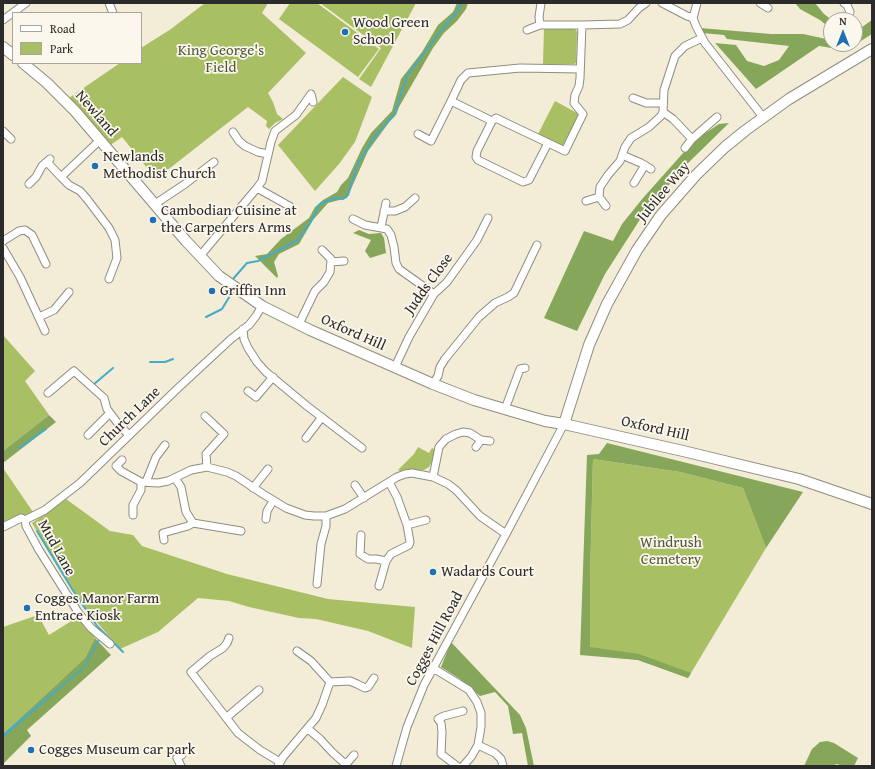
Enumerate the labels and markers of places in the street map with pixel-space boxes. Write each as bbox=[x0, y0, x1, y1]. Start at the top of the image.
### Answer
place label: Wood Green School bbox=[353, 14, 429, 49]
marker: Wood Green School bbox=[340, 27, 350, 37]
place label: Newlands Methodist Church bbox=[103, 148, 216, 183]
marker: Newlands Methodist Church bbox=[90, 161, 100, 171]
place label: Cambodian Cuisine at the Carpenters Arms bbox=[161, 202, 297, 237]
marker: Cambodian Cuisine at the Carpenters Arms bbox=[148, 215, 158, 225]
place label: Griffin Inn bbox=[220, 282, 286, 300]
marker: Griffin Inn bbox=[207, 286, 217, 296]
place label: Wadards Court bbox=[441, 563, 534, 581]
marker: Wadards Court bbox=[428, 567, 438, 577]
place label: Cogges Manor Farm Entrace Kiosk bbox=[35, 590, 159, 625]
marker: Cogges Manor Farm Entrace Kiosk bbox=[22, 603, 32, 613]
place label: Cogges Museum car park bbox=[39, 741, 195, 759]
marker: Cogges Museum car park bbox=[26, 745, 36, 755]

